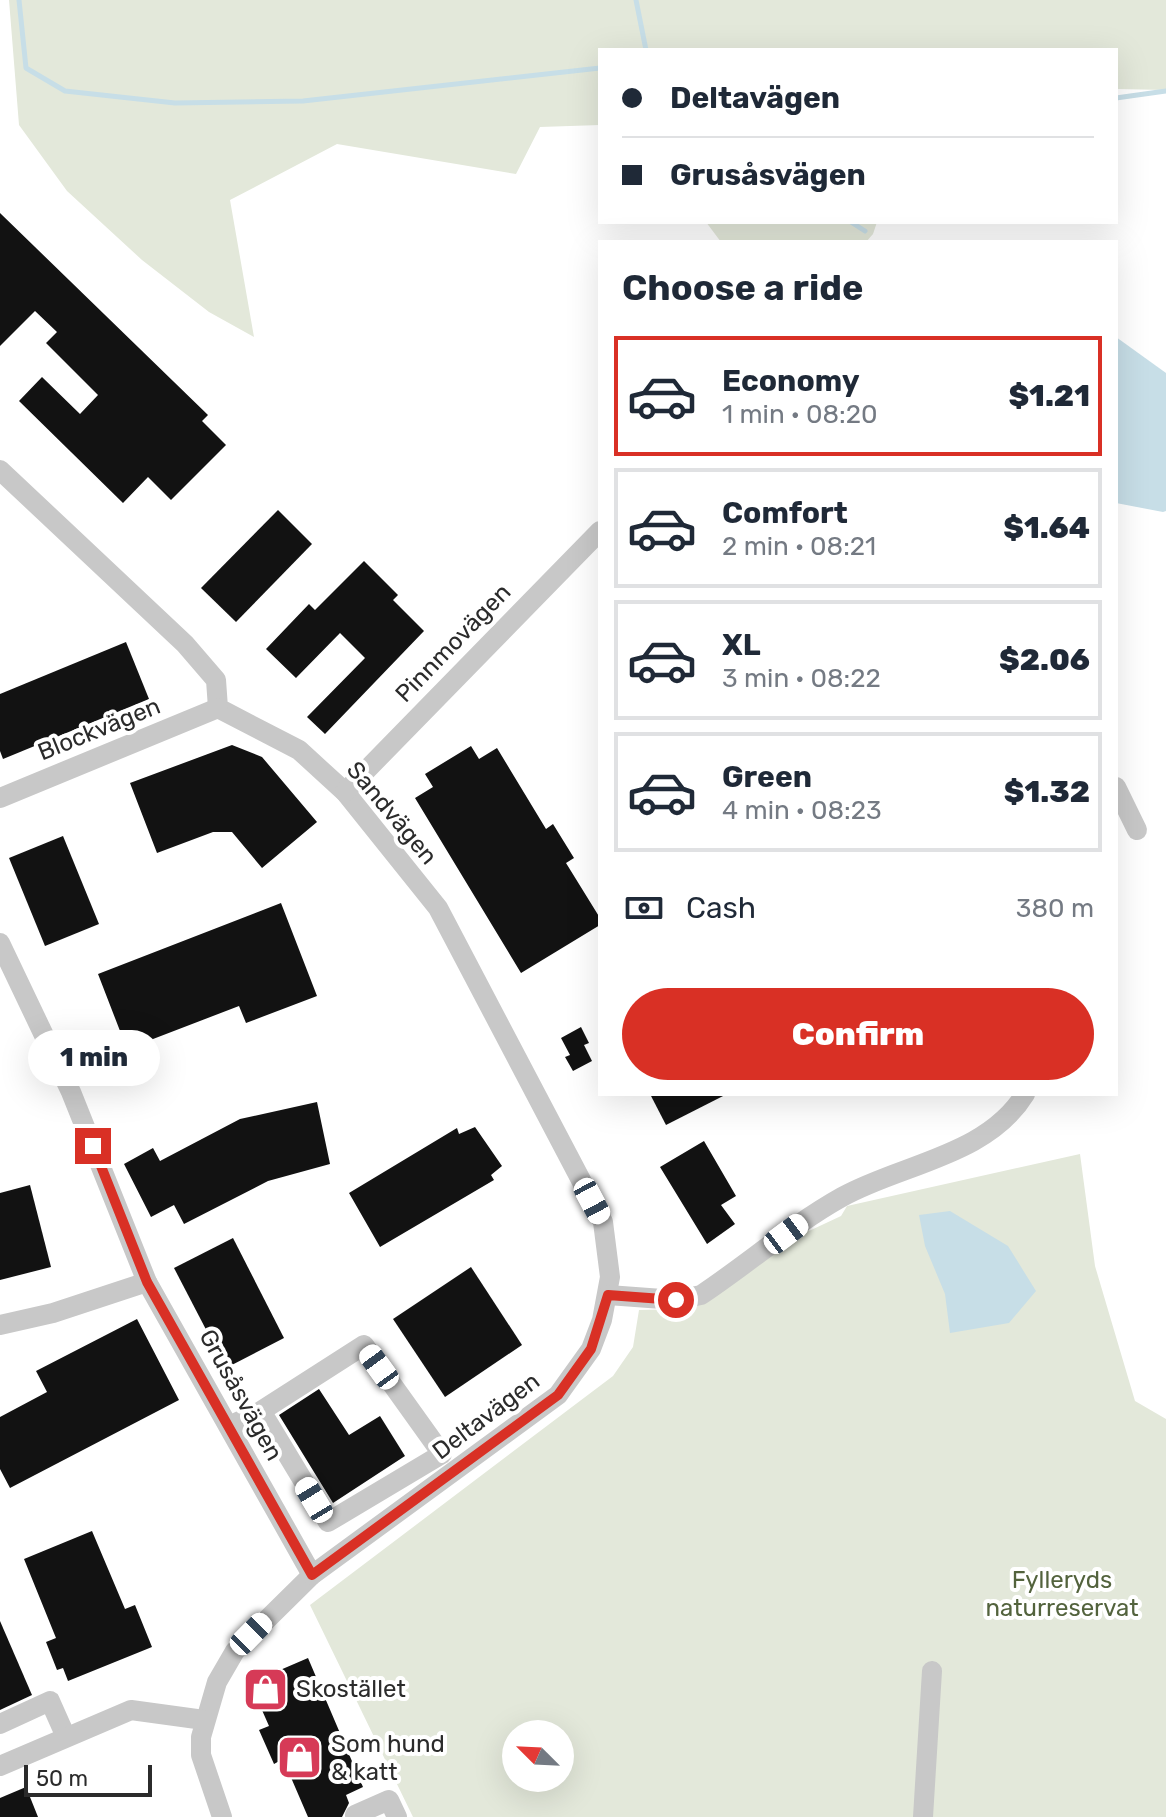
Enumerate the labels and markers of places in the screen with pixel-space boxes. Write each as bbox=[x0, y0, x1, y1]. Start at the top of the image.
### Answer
shop icon: Skostället bbox=[241, 1665, 289, 1713]
place label: Skostället bbox=[296, 1675, 406, 1703]
place label: Som hund & katt bbox=[331, 1730, 445, 1786]
shop icon: Som hund & katt bbox=[276, 1734, 324, 1782]

